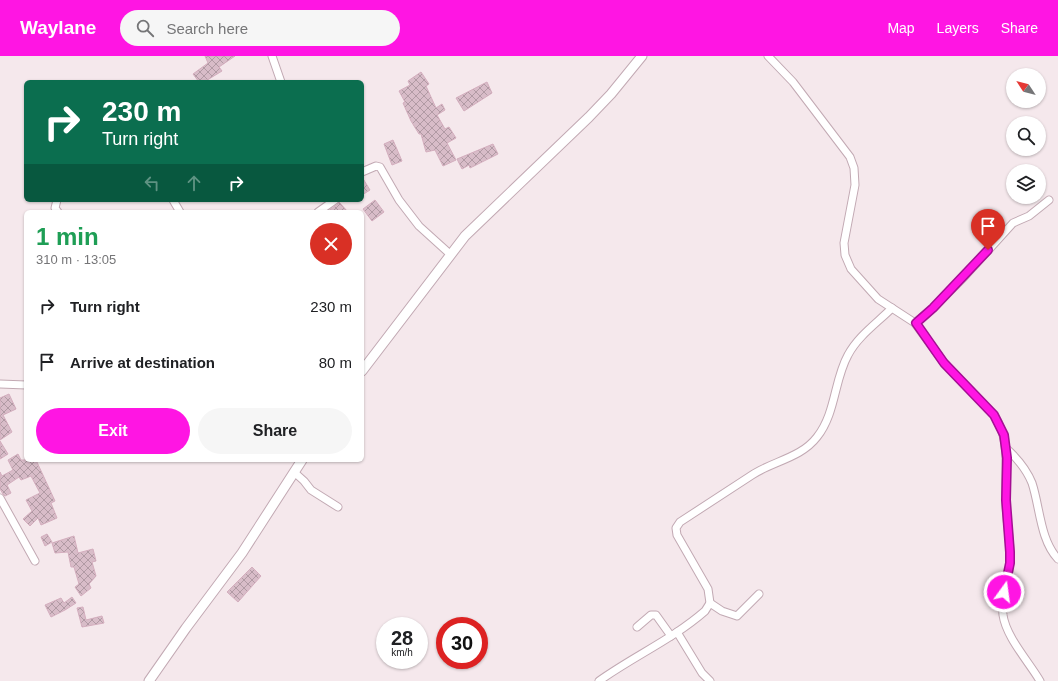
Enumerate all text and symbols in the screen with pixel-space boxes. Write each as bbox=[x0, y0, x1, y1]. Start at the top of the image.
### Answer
search box bbox=[120, 10, 400, 46]
text: Waylane bbox=[20, 17, 96, 38]
icon: search bbox=[134, 17, 156, 39]
text: Search here bbox=[166, 20, 248, 37]
text: Map bbox=[887, 20, 915, 36]
text: Layers bbox=[937, 20, 979, 36]
text: Share bbox=[1001, 20, 1038, 36]
north arrow bbox=[1006, 68, 1046, 108]
map controls bbox=[1006, 68, 1046, 204]
icon: right bbox=[36, 96, 88, 148]
text: 230 m bbox=[102, 96, 181, 127]
button: search bbox=[1006, 116, 1046, 156]
text: Turn right bbox=[102, 129, 178, 149]
button: layers bbox=[1006, 164, 1046, 204]
icon: left bbox=[141, 172, 163, 194]
icon: ahead bbox=[183, 172, 205, 194]
icon: right bbox=[225, 172, 247, 194]
pin bbox=[971, 209, 1005, 250]
icon: arrive bbox=[977, 215, 999, 237]
text: 1 min bbox=[36, 223, 99, 250]
button: close bbox=[310, 223, 352, 265]
text: 310 m · 13:05 bbox=[36, 252, 116, 267]
icon: right bbox=[36, 295, 58, 317]
text: Turn right bbox=[70, 298, 140, 315]
text: 230 m bbox=[310, 298, 352, 315]
icon: arrive bbox=[36, 351, 58, 373]
text: Arrive at destination bbox=[70, 354, 215, 371]
text: 80 m bbox=[319, 354, 352, 371]
button: Exit bbox=[36, 408, 190, 454]
button: Share bbox=[198, 408, 352, 454]
position arrow bbox=[983, 571, 1025, 613]
speed limit sign: 30 bbox=[436, 617, 488, 669]
text: 28 bbox=[391, 627, 413, 649]
text: km/h bbox=[391, 647, 413, 658]

